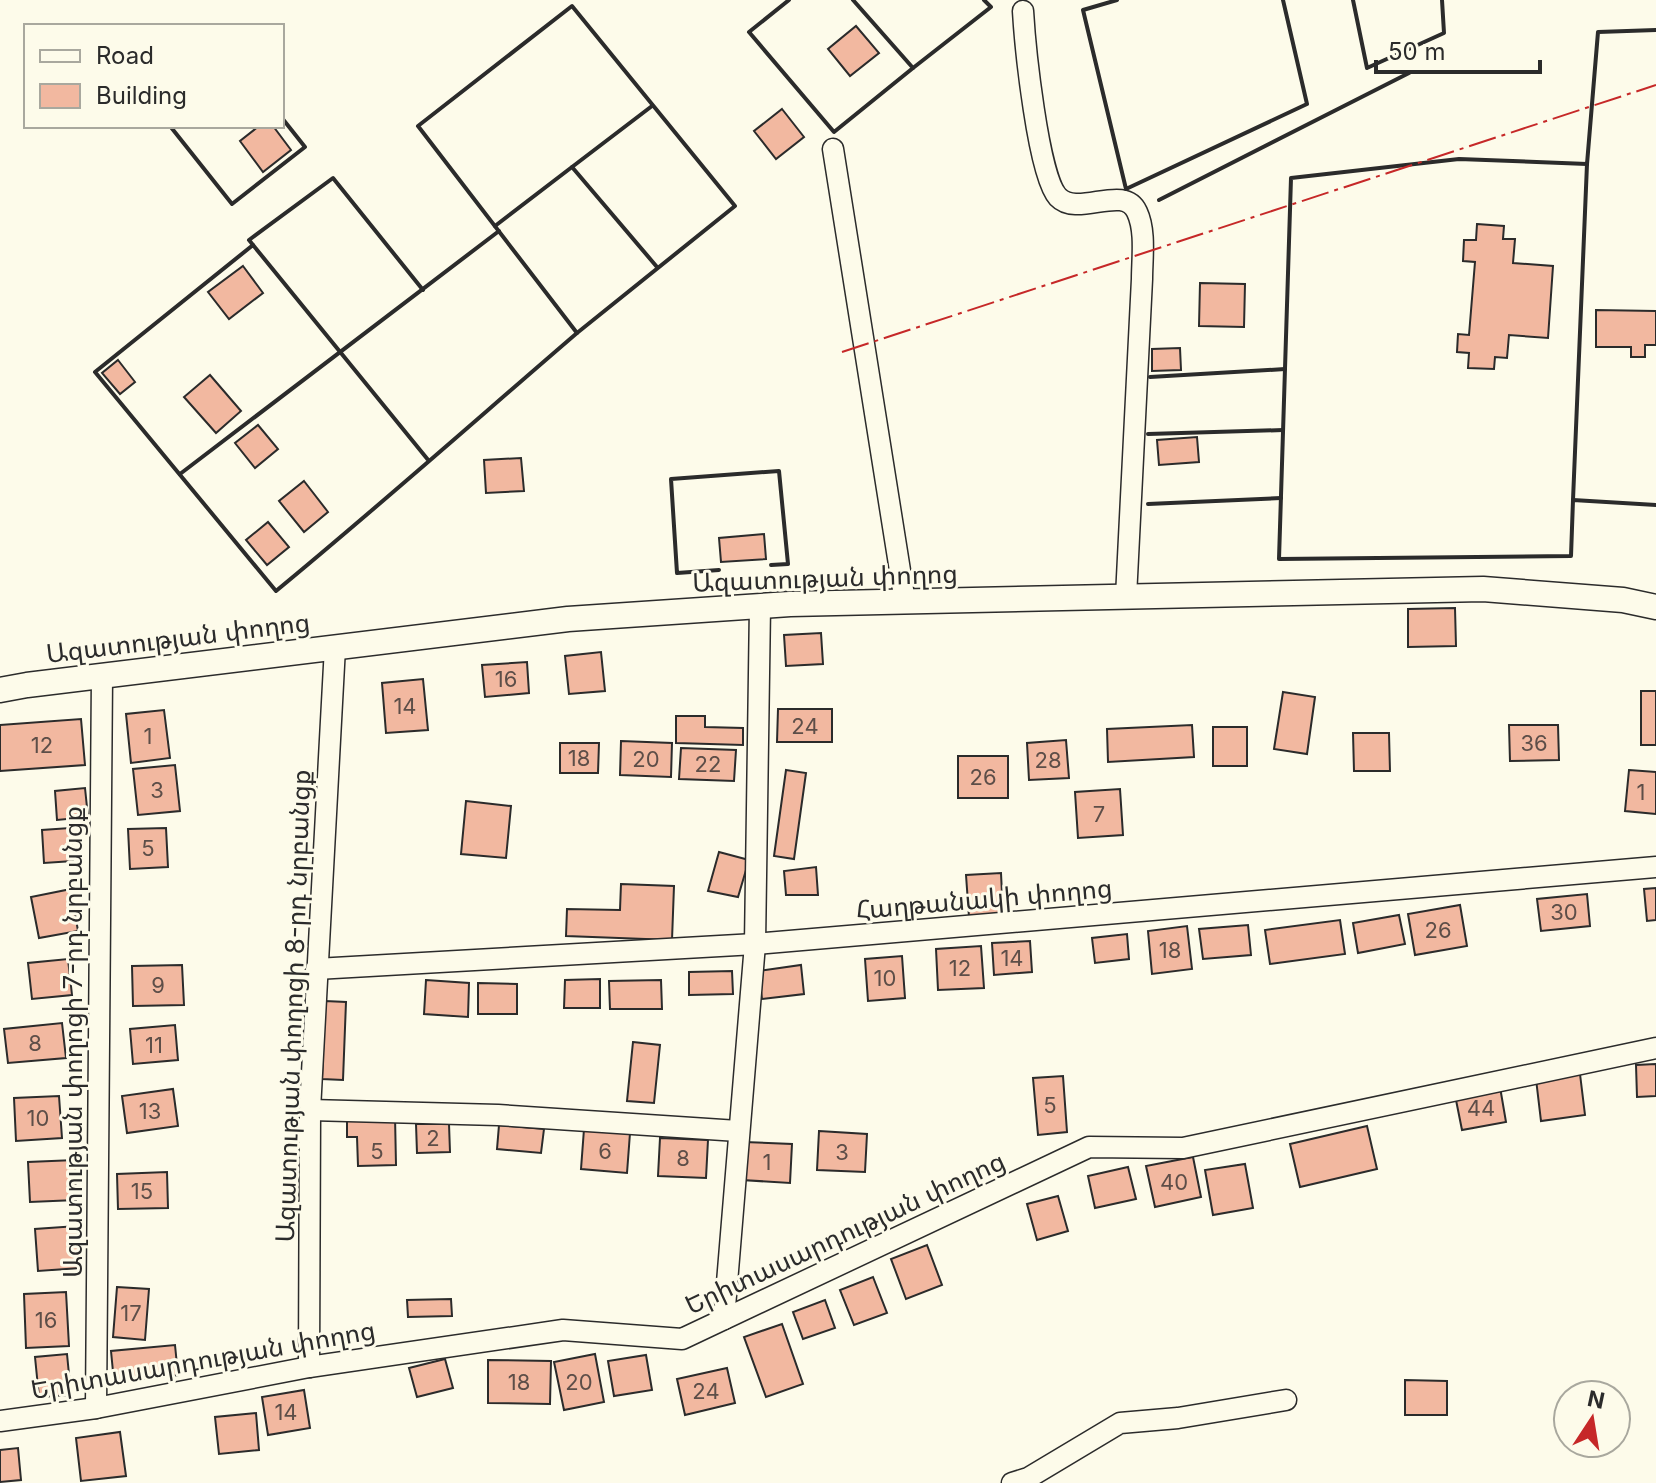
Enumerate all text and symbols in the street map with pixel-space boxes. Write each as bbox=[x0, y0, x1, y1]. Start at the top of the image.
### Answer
legend bbox=[24, 24, 284, 128]
scale bar bbox=[1376, 24, 1540, 74]
text: 50 m bbox=[1388, 37, 1446, 66]
text: Road bbox=[96, 41, 154, 70]
text: Building bbox=[96, 81, 187, 110]
street label: Ազատության փողոց bbox=[692, 557, 958, 598]
street label: Ազատության փողոց bbox=[44, 606, 312, 669]
house number: 16 bbox=[495, 666, 517, 692]
house number: 14 bbox=[393, 693, 417, 719]
house number: 24 bbox=[791, 713, 819, 739]
house number: 1 bbox=[144, 723, 152, 749]
house number: 36 bbox=[1520, 730, 1548, 756]
house number: 12 bbox=[31, 732, 53, 758]
house number: 18 bbox=[568, 745, 590, 771]
house number: 20 bbox=[632, 746, 660, 772]
house number: 28 bbox=[1034, 747, 1062, 773]
house number: 22 bbox=[695, 751, 721, 777]
house number: 26 bbox=[969, 764, 997, 790]
street label: Ազատության փողոցի 8-րդ նրբանցք bbox=[269, 769, 316, 1243]
house number: 3 bbox=[150, 777, 164, 803]
house number: 1 bbox=[1637, 779, 1645, 805]
house number: 7 bbox=[1093, 801, 1105, 827]
street label: Ազատության փողոցի 7-րդ նրբանցք bbox=[57, 806, 88, 1278]
house number: 5 bbox=[141, 835, 155, 861]
street label: Հաղթանակի փողոց bbox=[854, 872, 1113, 925]
house number: 30 bbox=[1550, 899, 1578, 925]
house number: 26 bbox=[1424, 917, 1452, 943]
house number: 18 bbox=[1159, 937, 1181, 963]
house number: 14 bbox=[1000, 945, 1024, 971]
house number: 12 bbox=[949, 955, 971, 981]
house number: 10 bbox=[874, 965, 896, 991]
house number: 9 bbox=[151, 972, 165, 998]
house number: 8 bbox=[28, 1030, 42, 1056]
house number: 11 bbox=[145, 1032, 163, 1058]
house number: 5 bbox=[1043, 1092, 1057, 1118]
house number: 44 bbox=[1467, 1095, 1495, 1121]
house number: 13 bbox=[139, 1098, 161, 1124]
house number: 10 bbox=[27, 1105, 49, 1131]
house number: 2 bbox=[426, 1125, 440, 1151]
house number: 5 bbox=[370, 1138, 384, 1164]
house number: 6 bbox=[598, 1138, 612, 1164]
house number: 3 bbox=[835, 1139, 849, 1165]
house number: 8 bbox=[676, 1145, 690, 1171]
street label: Երիտասարդության փողոց bbox=[680, 1145, 1010, 1320]
house number: 1 bbox=[763, 1149, 771, 1175]
house number: 40 bbox=[1160, 1169, 1188, 1195]
house number: 15 bbox=[131, 1178, 153, 1204]
house number: 17 bbox=[120, 1300, 142, 1326]
house number: 16 bbox=[35, 1307, 57, 1333]
street label: Երիտասարդության փողոց bbox=[28, 1314, 378, 1405]
house number: 18 bbox=[508, 1369, 530, 1395]
house number: 20 bbox=[565, 1369, 593, 1395]
house number: 24 bbox=[692, 1378, 720, 1404]
north arrow bbox=[1552, 1379, 1632, 1459]
text: N bbox=[1585, 1385, 1607, 1414]
house number: 14 bbox=[274, 1399, 298, 1425]

